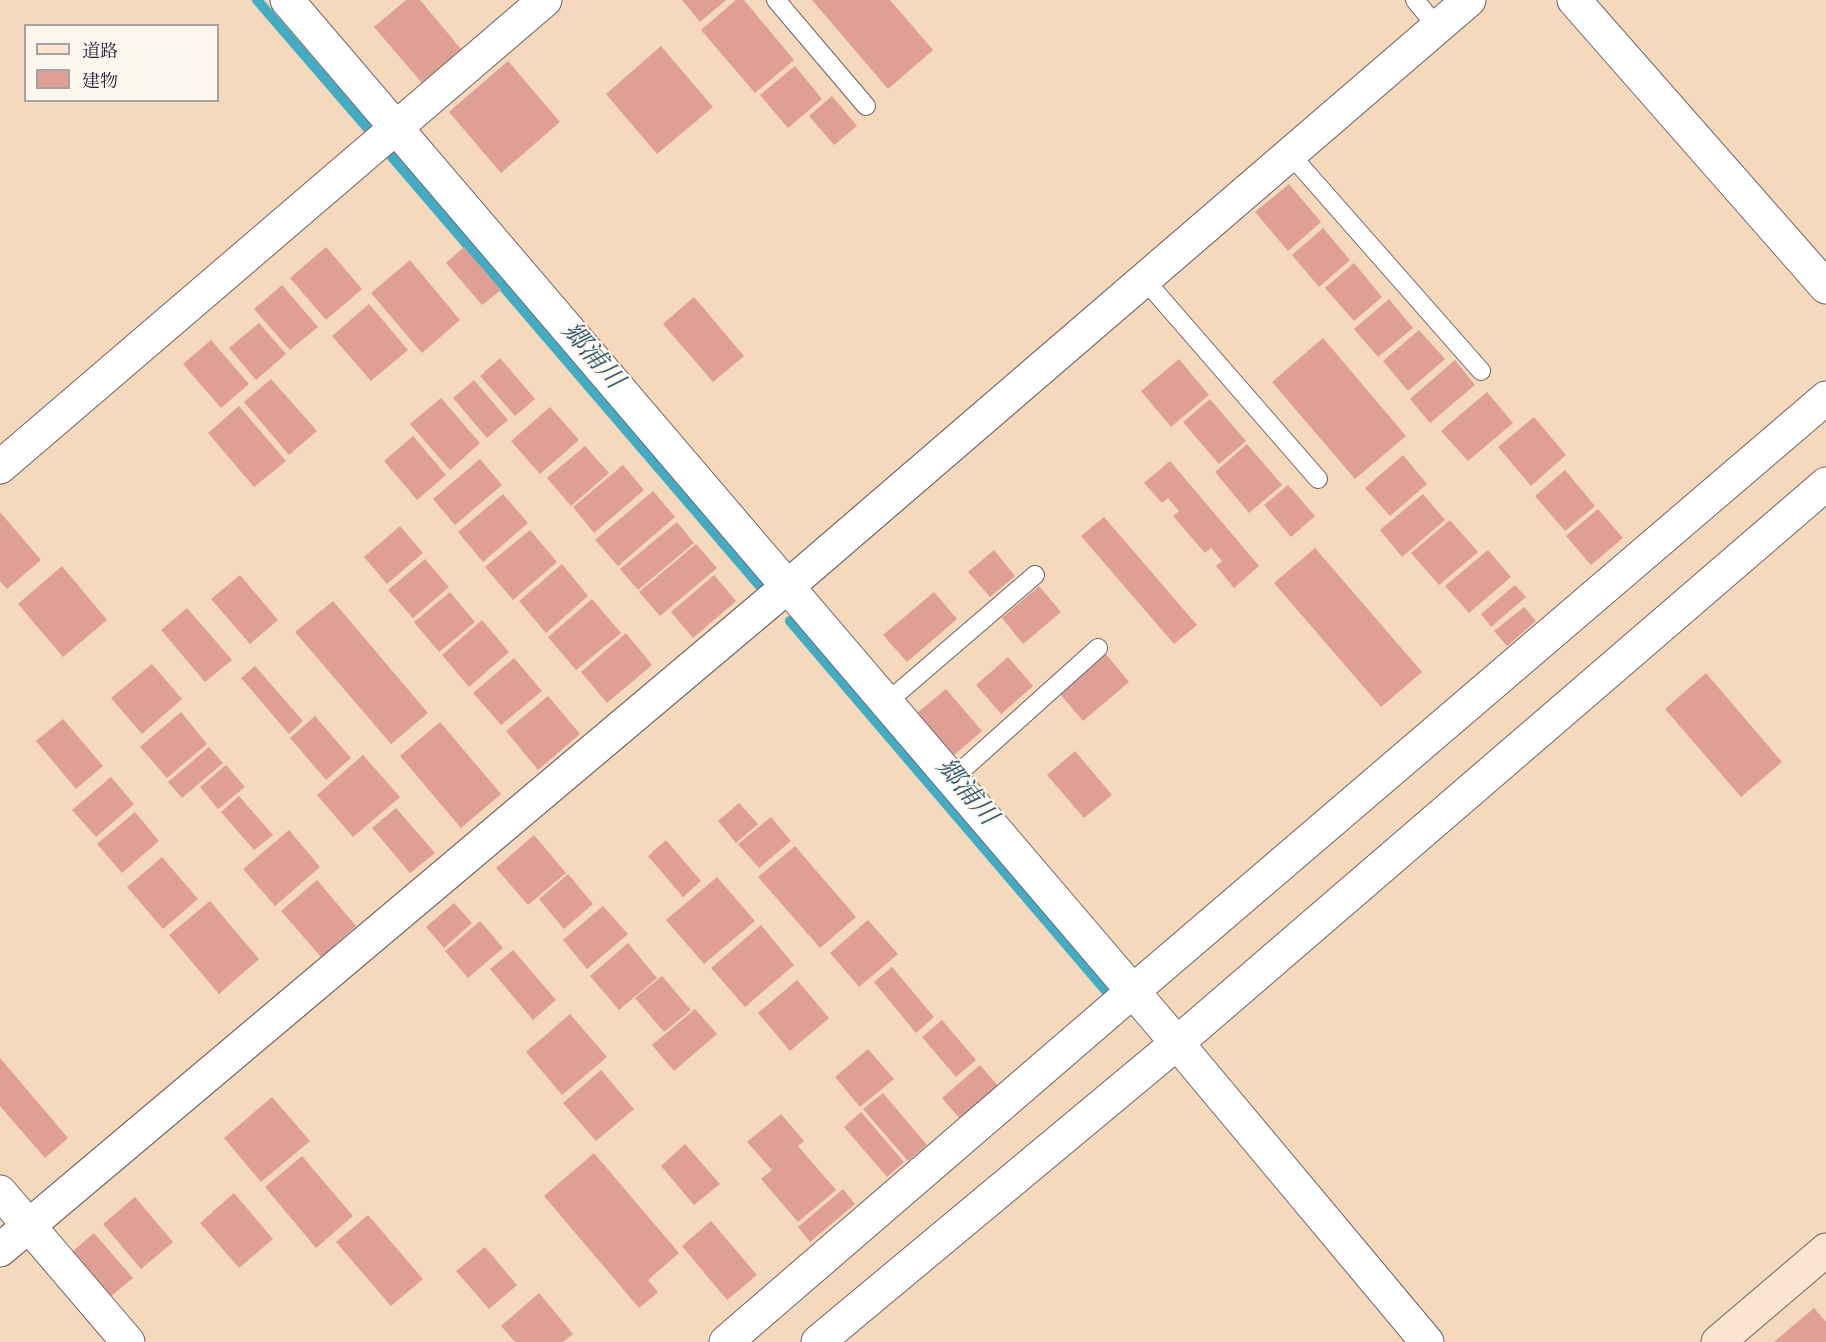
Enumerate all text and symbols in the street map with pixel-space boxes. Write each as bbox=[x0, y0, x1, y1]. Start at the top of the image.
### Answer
legend bbox=[24, 24, 219, 102]
text: 道路 bbox=[82, 43, 118, 61]
text: 建物 bbox=[82, 73, 118, 91]
water label: 郷浦川 bbox=[555, 316, 629, 396]
water label: 郷浦川 bbox=[929, 752, 1003, 832]

